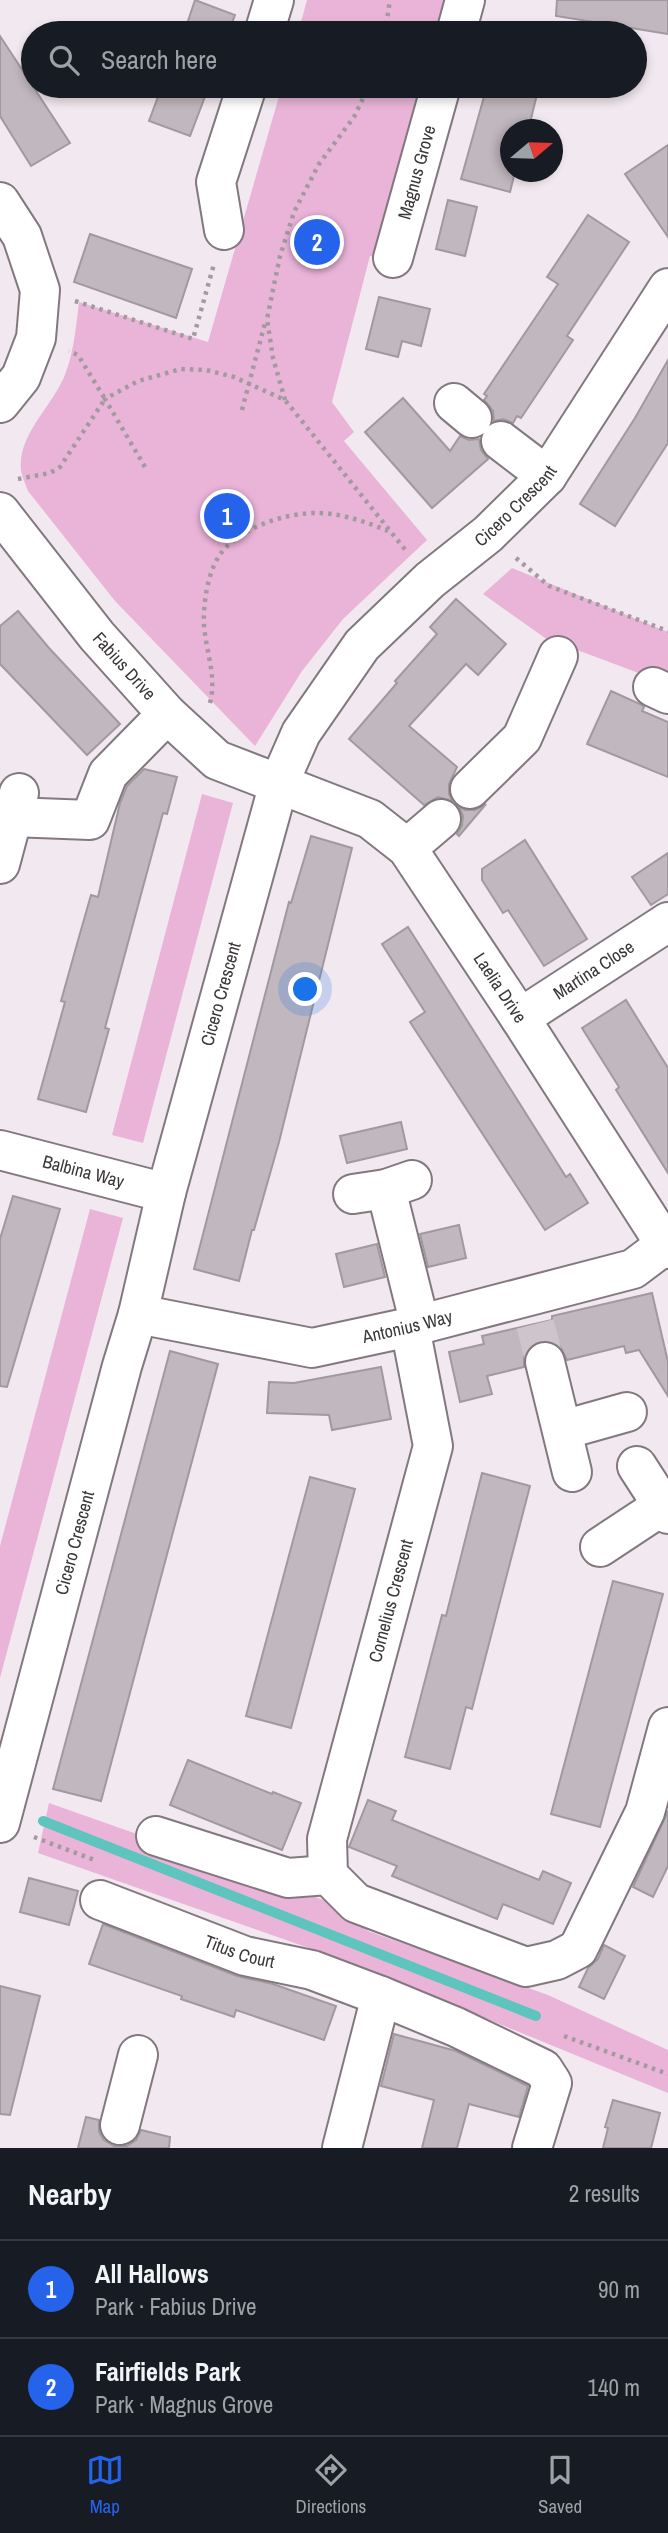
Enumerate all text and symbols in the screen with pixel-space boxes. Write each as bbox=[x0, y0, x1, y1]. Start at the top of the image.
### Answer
search box bbox=[21, 21, 647, 98]
icon: search bbox=[45, 41, 83, 79]
text: Search here bbox=[101, 42, 217, 77]
north arrow bbox=[500, 119, 563, 182]
street label: Magnus Grove bbox=[391, 122, 442, 222]
pin: 2 bbox=[294, 216, 340, 268]
street label: Cicero Crescent bbox=[469, 461, 562, 552]
pin: 1 bbox=[204, 490, 250, 542]
street label: Fabius Drive bbox=[87, 626, 162, 705]
street label: Martina Close bbox=[548, 934, 639, 1005]
street label: Cicero Crescent bbox=[194, 939, 247, 1049]
street label: Laelia Drive bbox=[468, 947, 533, 1028]
your location bbox=[288, 972, 322, 1006]
street label: Balbina Way bbox=[40, 1149, 127, 1194]
street label: Antonius Way bbox=[359, 1303, 455, 1349]
street label: Cicero Crescent bbox=[48, 1488, 100, 1597]
street label: Cornelius Crescent bbox=[362, 1537, 419, 1665]
street label: Titus Court bbox=[201, 1928, 277, 1974]
text: Nearby bbox=[28, 2174, 111, 2214]
text: 2 results bbox=[569, 2178, 640, 2209]
text: All Hallows bbox=[95, 2256, 209, 2291]
text: 1 bbox=[46, 2274, 56, 2305]
text: 90 m bbox=[598, 2274, 640, 2305]
text: Park · Fabius Drive bbox=[95, 2291, 257, 2322]
text: Fairfields Park bbox=[95, 2354, 241, 2389]
text: 2 bbox=[46, 2372, 56, 2403]
text: 140 m bbox=[588, 2372, 640, 2403]
text: Park · Magnus Grove bbox=[95, 2389, 273, 2420]
tab: Map bbox=[86, 2451, 124, 2519]
tab: Directions bbox=[295, 2451, 366, 2519]
tab: Saved bbox=[538, 2451, 582, 2519]

